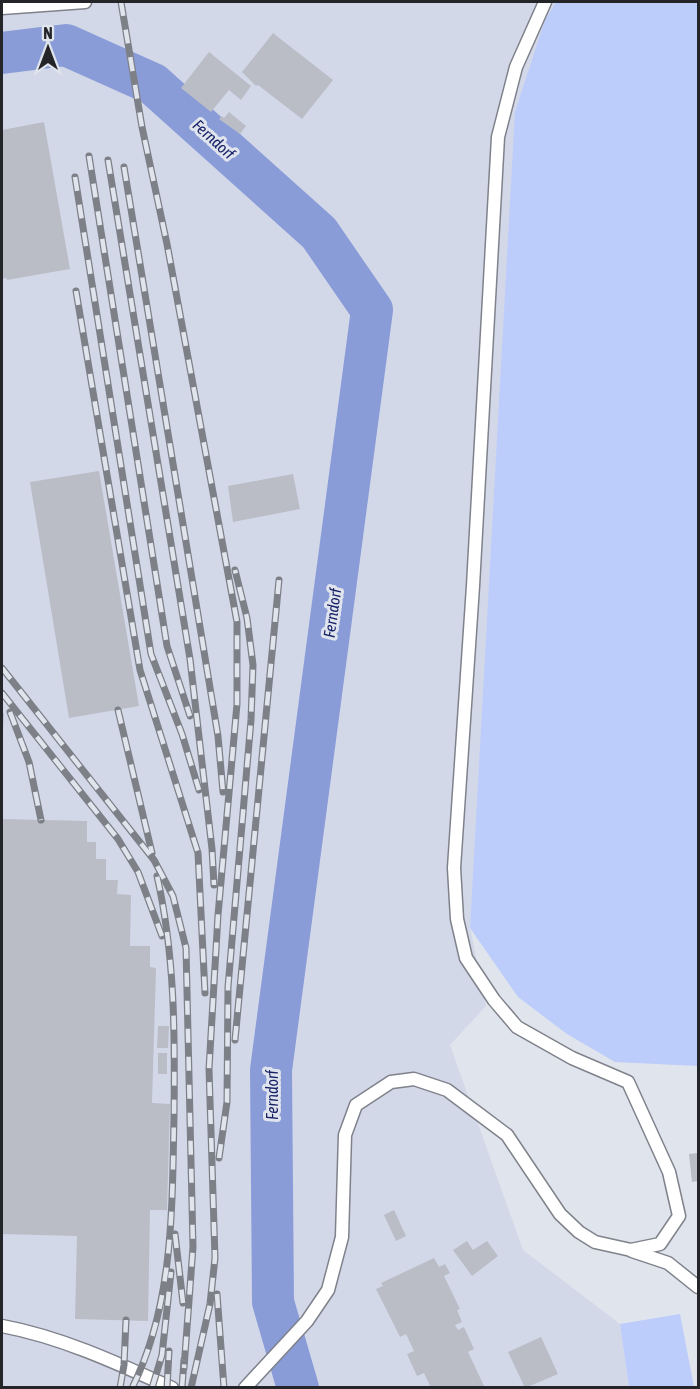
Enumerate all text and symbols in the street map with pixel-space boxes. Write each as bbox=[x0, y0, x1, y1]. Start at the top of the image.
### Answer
north arrow bbox=[18, 18, 78, 78]
text: N bbox=[43, 24, 53, 42]
water label: Ferndorf bbox=[189, 116, 239, 163]
water label: Ferndorf bbox=[320, 586, 344, 639]
water label: Ferndorf bbox=[263, 1069, 281, 1120]

